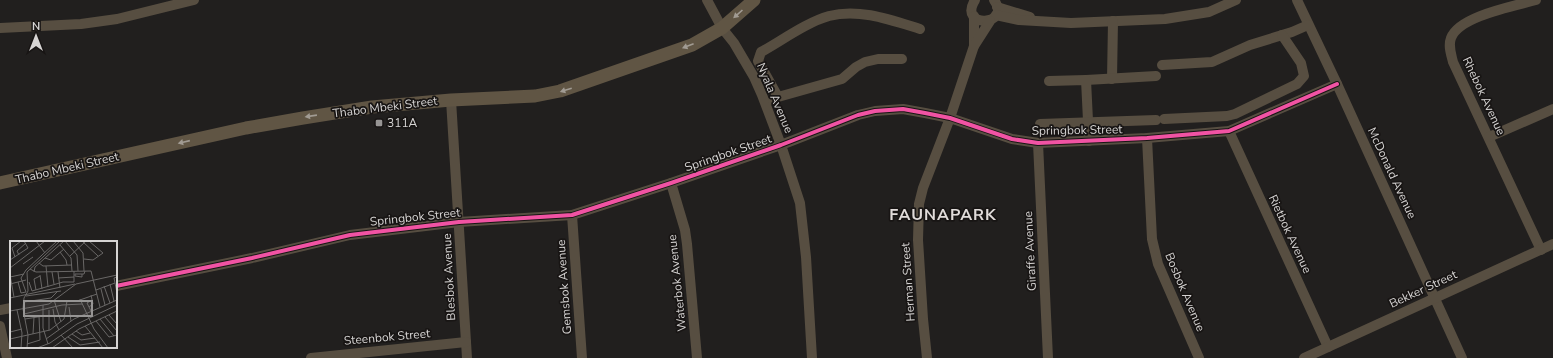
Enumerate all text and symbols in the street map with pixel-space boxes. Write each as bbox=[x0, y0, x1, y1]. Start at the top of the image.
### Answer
one-way arrow bbox=[733, 9, 743, 19]
north arrow bbox=[16, 16, 56, 56]
text: N bbox=[32, 19, 40, 34]
one-way arrow bbox=[682, 44, 694, 50]
street label: Rhebok Avenue bbox=[1459, 54, 1509, 138]
street label: Nyala Avenue bbox=[753, 60, 797, 136]
one-way arrow bbox=[559, 87, 571, 93]
street label: Thabo Mbeki Street bbox=[332, 93, 439, 121]
one-way arrow bbox=[305, 114, 317, 120]
place label: 311A bbox=[387, 115, 418, 131]
marker: 311A bbox=[374, 118, 384, 128]
street label: Springbok Street bbox=[1031, 121, 1123, 139]
street label: McDonald Avenue bbox=[1364, 125, 1420, 221]
street label: Springbok Street bbox=[682, 130, 774, 175]
one-way arrow bbox=[178, 140, 190, 146]
street label: Thabo Mbeki Street bbox=[14, 148, 121, 188]
street label: Rietbok Avenue bbox=[1265, 192, 1315, 276]
street label: Springbok Street bbox=[369, 204, 462, 230]
district label: FAUNAPARK bbox=[889, 204, 997, 226]
street label: Giraffe Avenue bbox=[1020, 211, 1040, 291]
street label: Blesbok Avenue bbox=[439, 233, 459, 321]
street label: Waterbok Avenue bbox=[664, 234, 690, 332]
street label: Gemsbok Avenue bbox=[553, 239, 575, 335]
inset map bbox=[10, 241, 117, 348]
street label: Herman Street bbox=[897, 241, 919, 322]
street label: Bosbok Avenue bbox=[1161, 250, 1209, 334]
street label: Bekker Street bbox=[1387, 266, 1460, 312]
street label: Steenbok Street bbox=[343, 325, 432, 349]

